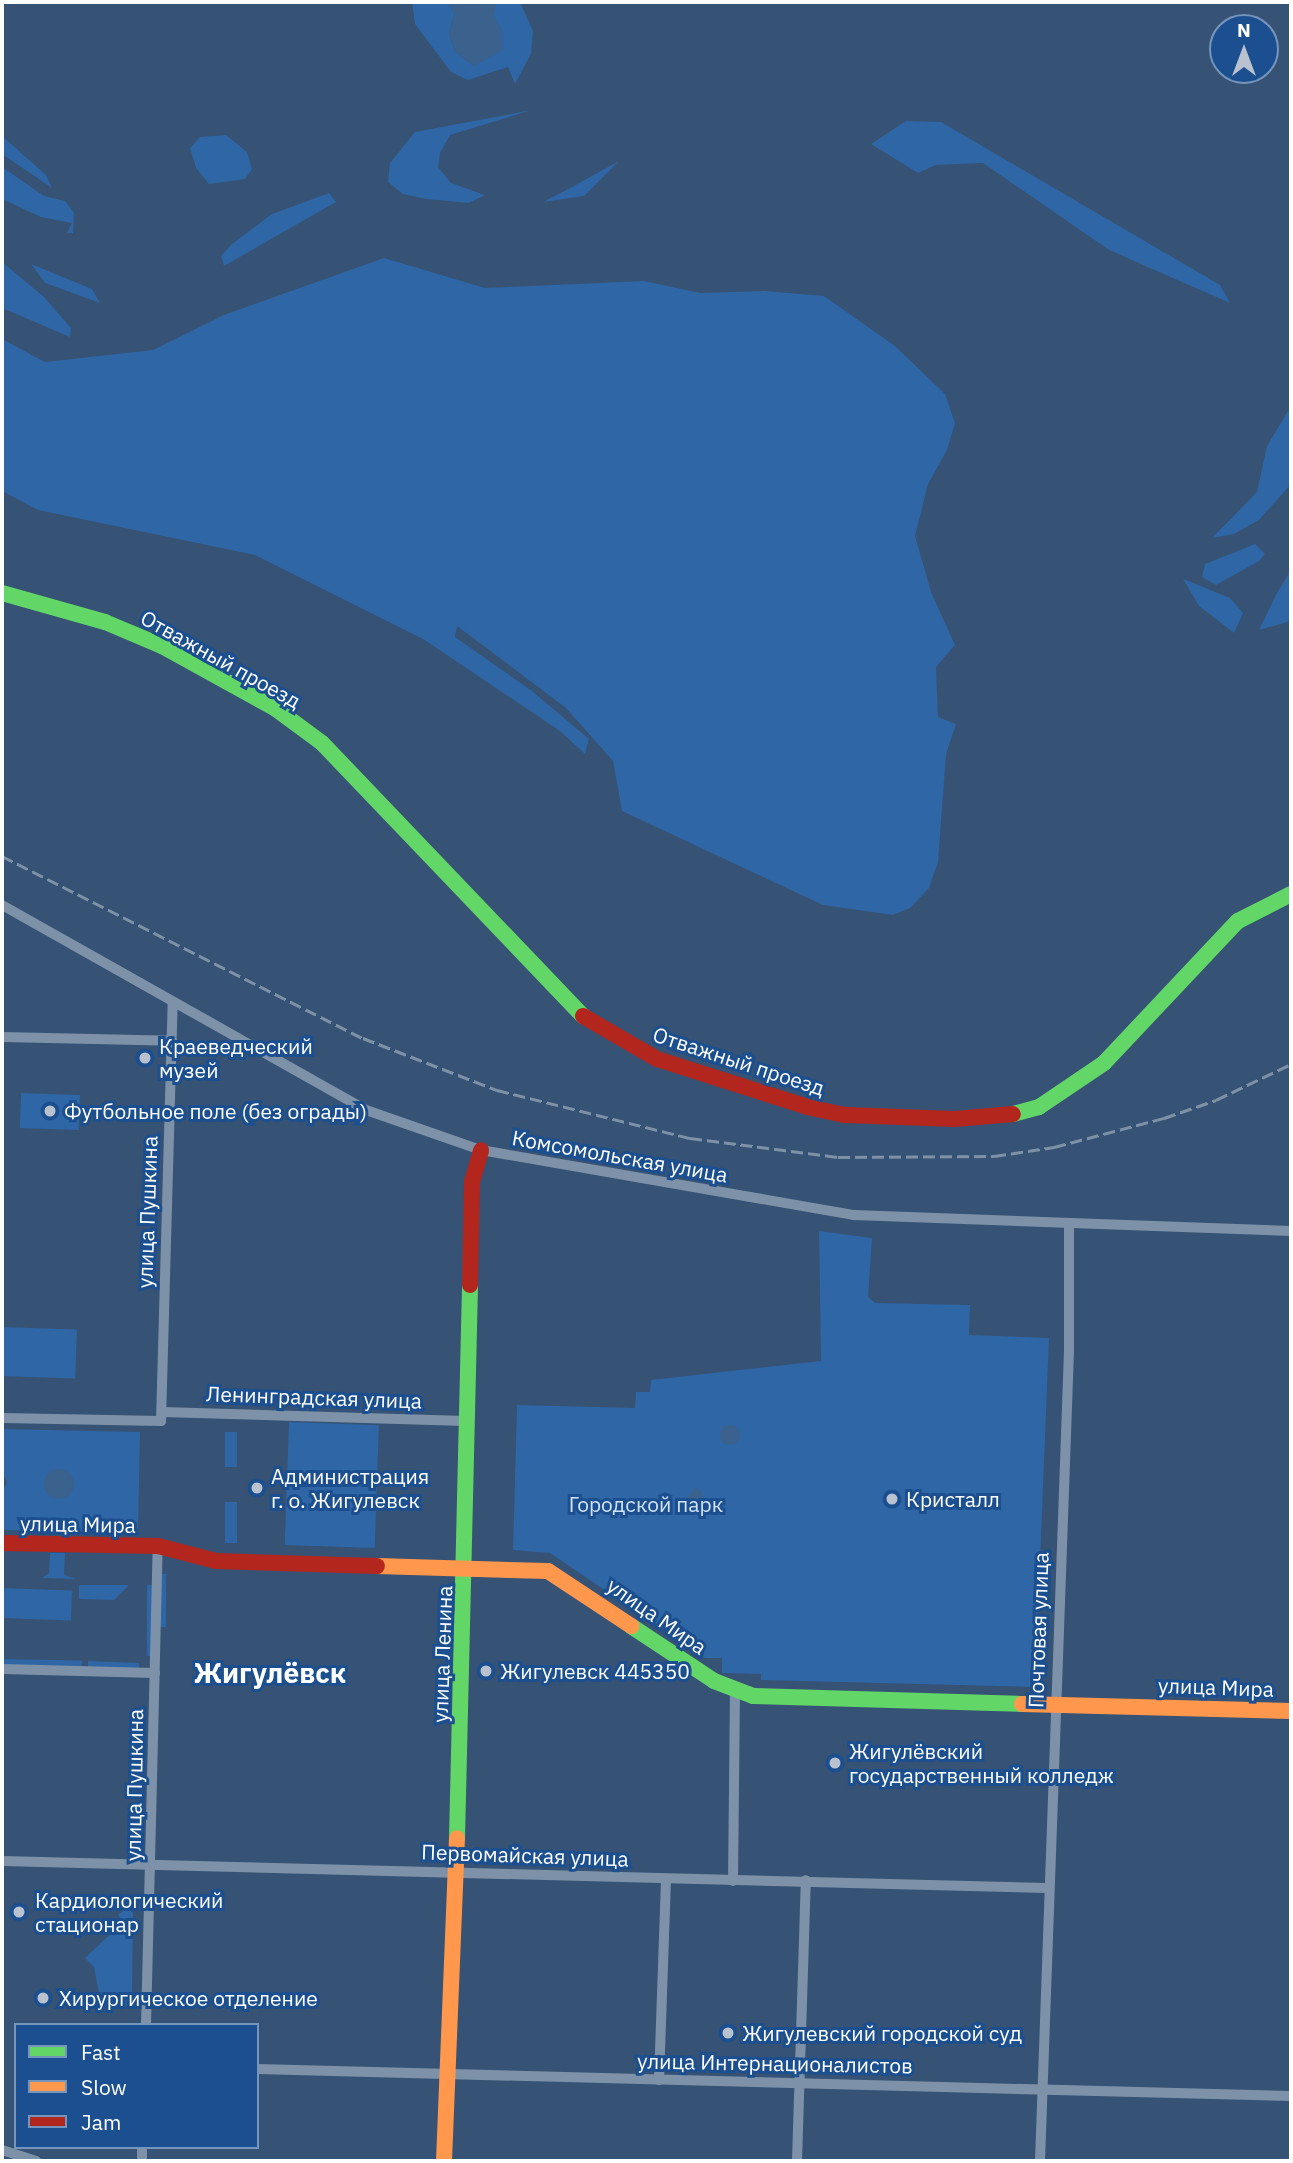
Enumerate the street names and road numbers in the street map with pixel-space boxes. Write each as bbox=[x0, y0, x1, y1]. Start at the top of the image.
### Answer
street label: Отважный проезд bbox=[137, 605, 305, 713]
street label: Отважный проезд bbox=[650, 1021, 828, 1101]
street label: Комсомольская улица bbox=[510, 1125, 730, 1187]
street label: улица Пушкина bbox=[132, 1135, 162, 1289]
street label: Ленинградская улица bbox=[206, 1381, 422, 1413]
street label: улица Мира bbox=[20, 1510, 136, 1538]
street label: Почтовая улица bbox=[1023, 1552, 1053, 1708]
street label: улица Мира bbox=[602, 1572, 712, 1660]
street label: улица Ленина bbox=[427, 1585, 457, 1723]
street label: улица Мира bbox=[1158, 1672, 1274, 1702]
street label: улица Пушкина bbox=[120, 1709, 148, 1861]
street label: Первомайская улица bbox=[421, 1839, 629, 1871]
street label: улица Интернационалистов bbox=[637, 2048, 913, 2078]

